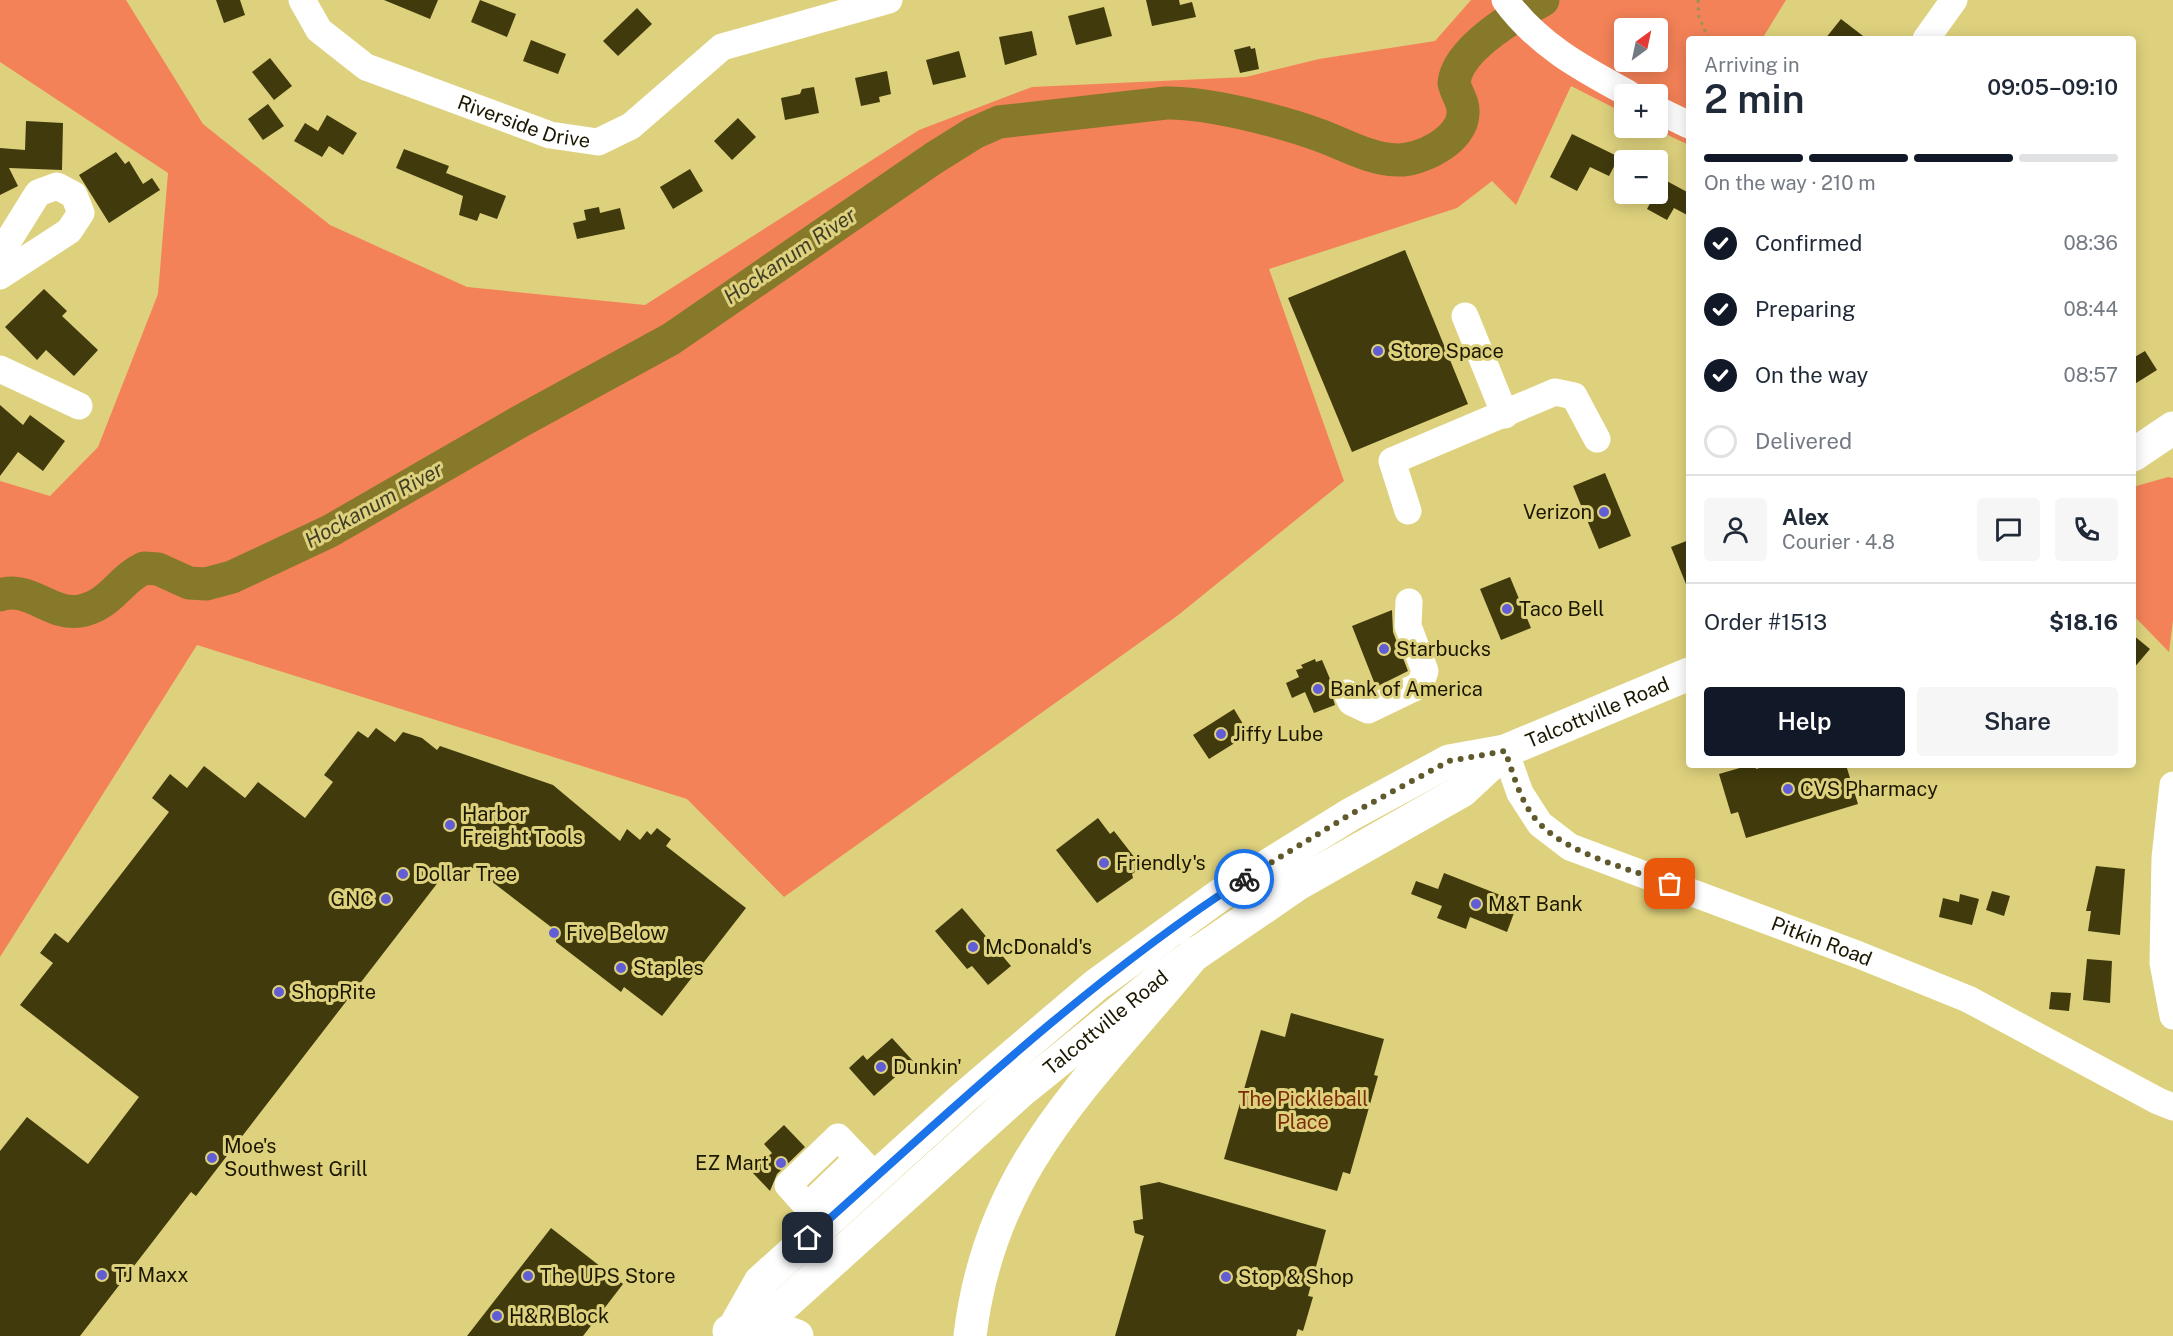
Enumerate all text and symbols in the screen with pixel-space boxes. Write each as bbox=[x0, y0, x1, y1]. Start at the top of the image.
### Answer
north arrow bbox=[1614, 18, 1668, 72]
map controls bbox=[1614, 18, 1668, 204]
text: Arriving in bbox=[1704, 53, 1799, 77]
text: 09:05–09:10 bbox=[1987, 74, 2118, 100]
text: 2 min bbox=[1704, 76, 1805, 122]
button: + bbox=[1614, 84, 1668, 138]
street label: Riverside Drive bbox=[454, 90, 592, 153]
button: − bbox=[1614, 150, 1668, 204]
text: On the way · 210 m bbox=[1704, 171, 1876, 195]
water label: Hockanum River bbox=[719, 202, 861, 309]
icon: check bbox=[1704, 227, 1737, 260]
text: Confirmed bbox=[1755, 230, 1862, 256]
text: 08:36 bbox=[2064, 231, 2118, 255]
icon: check bbox=[1704, 293, 1737, 326]
text: Preparing bbox=[1755, 296, 1856, 322]
text: 08:44 bbox=[2063, 297, 2118, 321]
place label: Store Space bbox=[1390, 339, 1504, 363]
marker: Store Space bbox=[1371, 344, 1385, 358]
icon: check bbox=[1704, 359, 1737, 392]
text: On the way bbox=[1755, 362, 1868, 388]
text: 08:57 bbox=[2064, 363, 2118, 387]
text: Delivered bbox=[1755, 428, 1852, 454]
water label: Hockanum River bbox=[300, 456, 448, 553]
button: person bbox=[1704, 498, 1767, 561]
button: chat bbox=[1977, 498, 2040, 561]
button: phone bbox=[2055, 498, 2118, 561]
place label: Verizon bbox=[1523, 500, 1592, 524]
text: Alex bbox=[1782, 504, 1829, 530]
marker: Verizon bbox=[1597, 505, 1611, 519]
text: Courier · 4.8 bbox=[1782, 530, 1895, 554]
place label: Taco Bell bbox=[1519, 597, 1604, 621]
marker: Taco Bell bbox=[1500, 602, 1514, 616]
text: Order #1513 bbox=[1704, 609, 1827, 635]
text: $18.16 bbox=[2049, 609, 2118, 635]
place label: Starbucks bbox=[1396, 637, 1491, 661]
marker: Starbucks bbox=[1377, 642, 1391, 656]
street label: Talcottville Road bbox=[1522, 672, 1673, 753]
place label: Bank of America bbox=[1330, 677, 1483, 701]
marker: Bank of America bbox=[1311, 682, 1325, 696]
button: Help bbox=[1704, 687, 1905, 756]
button: Share bbox=[1917, 687, 2118, 756]
place label: Jiffy Lube bbox=[1233, 722, 1323, 746]
marker: Jiffy Lube bbox=[1214, 727, 1228, 741]
place label: CVS Pharmacy bbox=[1800, 777, 1938, 801]
marker: CVS Pharmacy bbox=[1781, 782, 1795, 796]
place label: Harbor Freight Tools bbox=[462, 802, 583, 849]
marker: Harbor Freight Tools bbox=[443, 818, 457, 832]
courier bbox=[1214, 849, 1274, 909]
place label: Friendly's bbox=[1116, 851, 1206, 875]
marker: Friendly's bbox=[1097, 856, 1111, 870]
pin bbox=[1644, 858, 1695, 909]
place label: Dollar Tree bbox=[415, 862, 517, 886]
icon: bike bbox=[1228, 863, 1261, 896]
marker: Dollar Tree bbox=[396, 867, 410, 881]
icon: bag bbox=[1653, 867, 1686, 900]
place label: GNC bbox=[330, 887, 374, 911]
marker: GNC bbox=[379, 892, 393, 906]
place label: M&T Bank bbox=[1488, 892, 1583, 916]
marker: M&T Bank bbox=[1469, 897, 1483, 911]
street label: Pitkin Road bbox=[1768, 911, 1876, 971]
place label: Five Below bbox=[566, 921, 666, 945]
marker: Five Below bbox=[547, 926, 561, 940]
place label: McDonald's bbox=[985, 935, 1092, 959]
marker: McDonald's bbox=[966, 940, 980, 954]
place label: Staples bbox=[633, 956, 704, 980]
marker: Staples bbox=[614, 961, 628, 975]
street label: Talcottville Road bbox=[1039, 965, 1173, 1080]
place label: ShopRite bbox=[291, 980, 376, 1004]
marker: ShopRite bbox=[272, 985, 286, 999]
place label: Dunkin' bbox=[893, 1055, 962, 1079]
marker: Dunkin' bbox=[874, 1060, 888, 1074]
park label: The Pickleball Place bbox=[1238, 1087, 1368, 1134]
place label: Moe's Southwest Grill bbox=[224, 1134, 368, 1181]
marker: Moe's Southwest Grill bbox=[205, 1151, 219, 1165]
place label: EZ Mart bbox=[695, 1151, 769, 1175]
marker: EZ Mart bbox=[774, 1156, 788, 1170]
pin bbox=[782, 1212, 833, 1263]
icon: home bbox=[791, 1221, 824, 1254]
place label: TJ Maxx bbox=[114, 1263, 188, 1287]
place label: The UPS Store bbox=[540, 1264, 676, 1288]
place label: Stop & Shop bbox=[1238, 1265, 1354, 1289]
marker: TJ Maxx bbox=[95, 1268, 109, 1282]
marker: The UPS Store bbox=[521, 1269, 535, 1283]
marker: Stop & Shop bbox=[1219, 1270, 1233, 1284]
place label: H&R Block bbox=[509, 1304, 609, 1328]
marker: H&R Block bbox=[490, 1309, 504, 1323]

